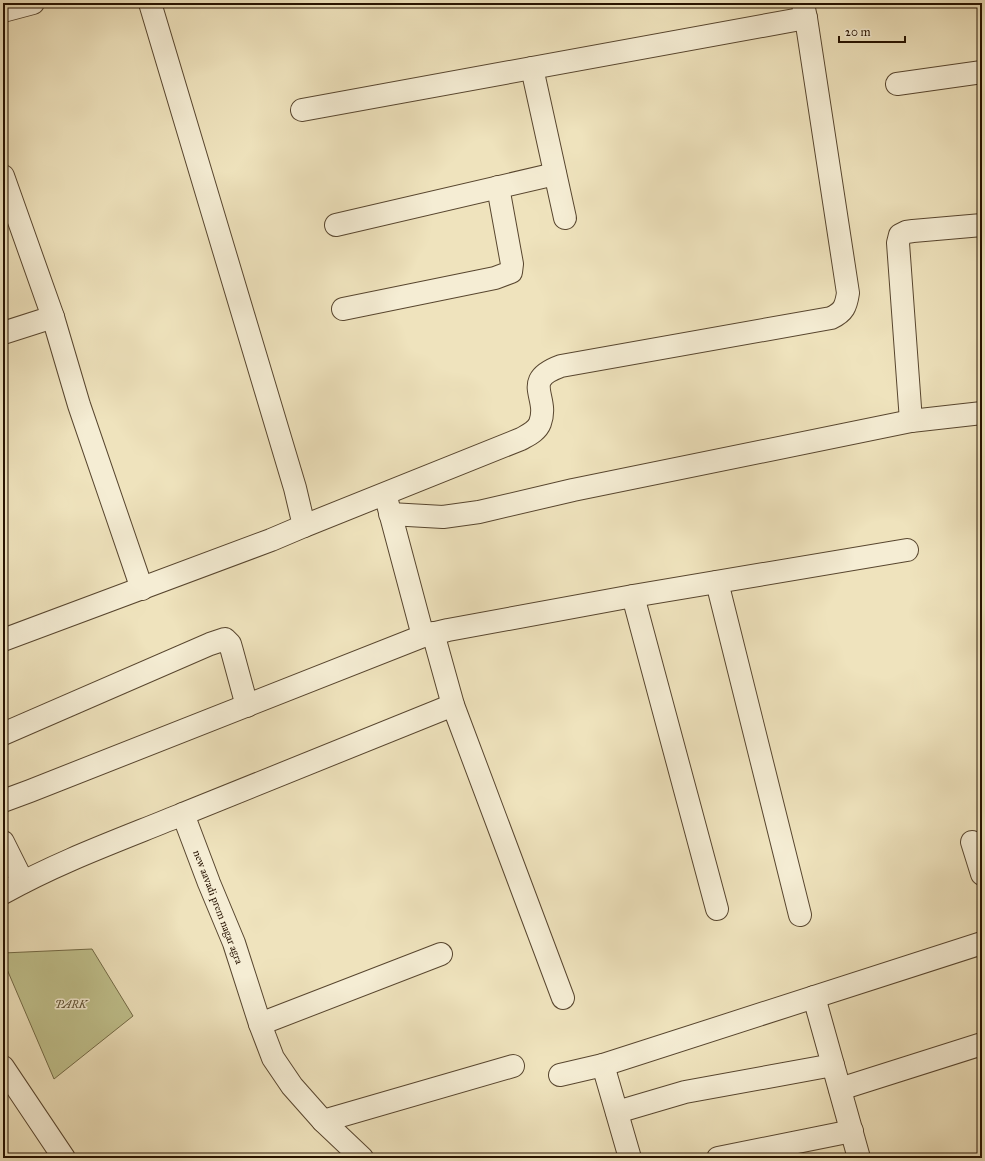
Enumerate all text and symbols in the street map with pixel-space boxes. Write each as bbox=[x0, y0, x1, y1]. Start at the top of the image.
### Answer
scale bar bbox=[839, 18, 905, 44]
text: 20 m bbox=[845, 25, 871, 39]
street label: new aavadi prem nagar agra bbox=[190, 848, 246, 966]
park label: PARK bbox=[55, 998, 89, 1011]

